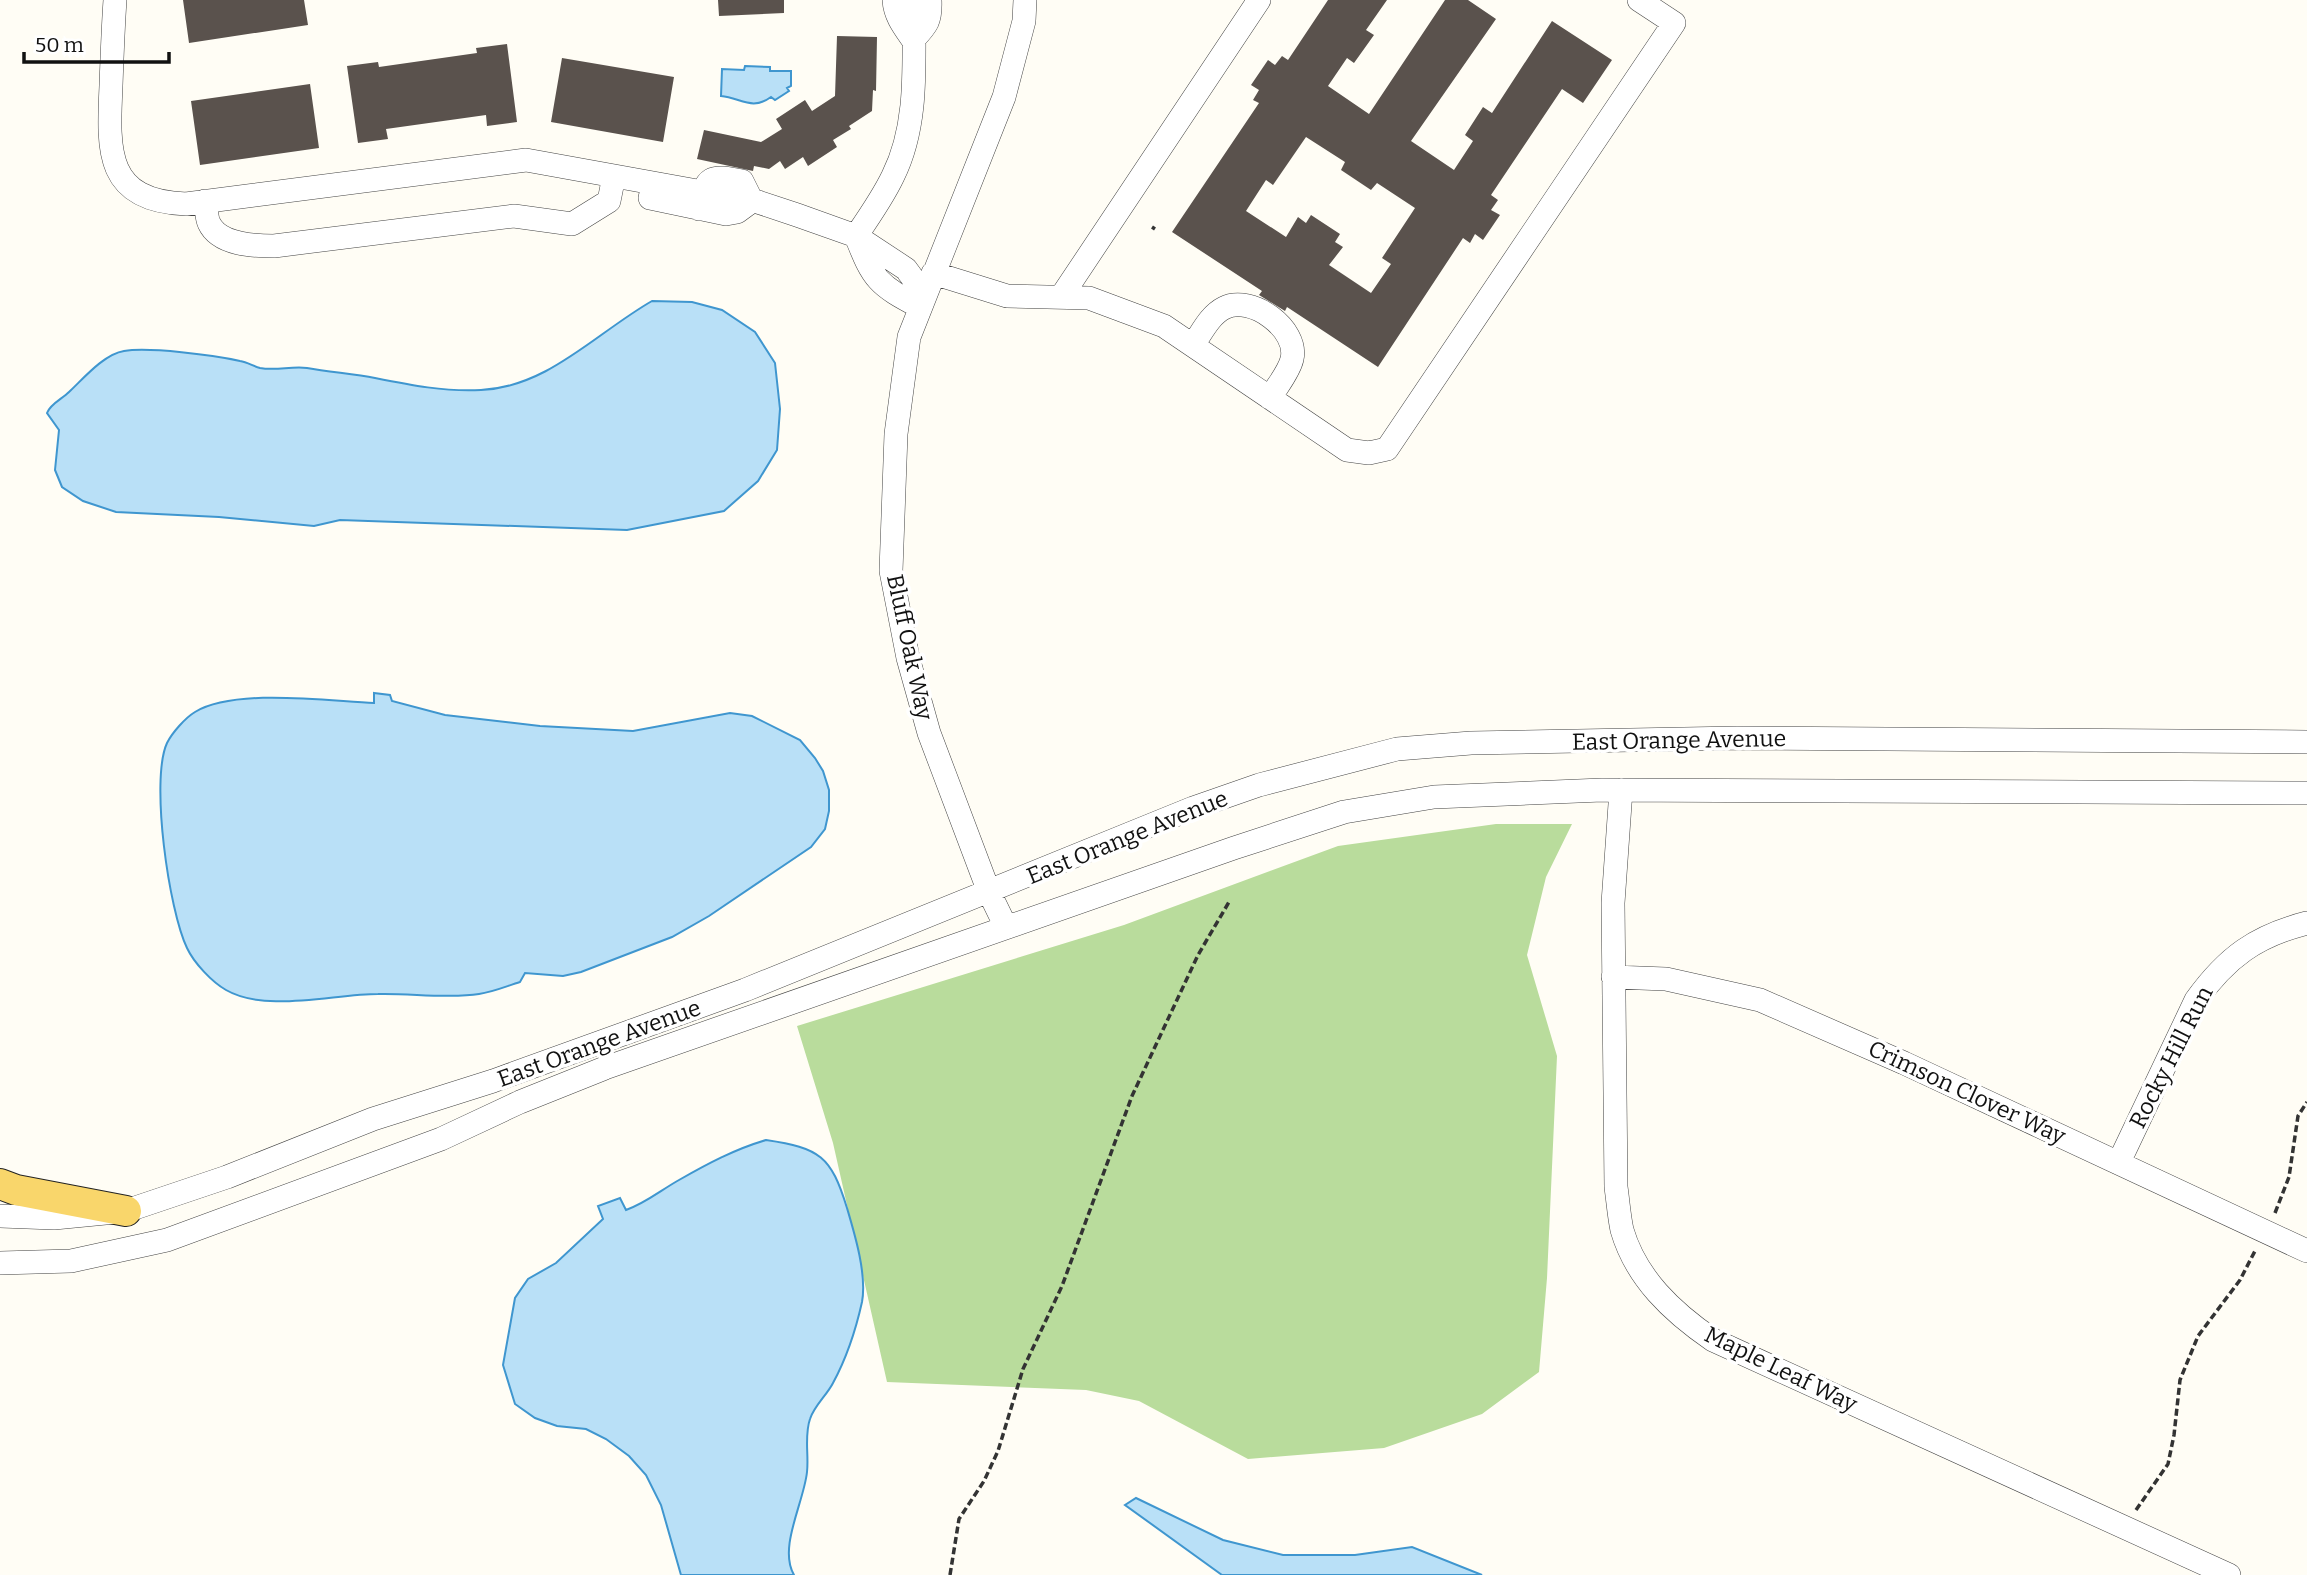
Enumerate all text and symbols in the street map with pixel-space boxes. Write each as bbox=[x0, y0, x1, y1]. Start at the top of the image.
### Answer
scale bar bbox=[24, 21, 170, 65]
text: 50 m bbox=[35, 32, 84, 58]
street label: Bluff Oak Way bbox=[881, 572, 939, 723]
street label: East Orange Avenue bbox=[1572, 724, 1786, 756]
street label: East Orange Avenue bbox=[1022, 784, 1232, 890]
street label: Rocky Hill Run bbox=[2123, 981, 2219, 1133]
street label: East Orange Avenue bbox=[494, 993, 704, 1093]
street label: Crimson Clover Way bbox=[1864, 1034, 2071, 1150]
street label: Maple Leaf Way bbox=[1700, 1320, 1863, 1418]

